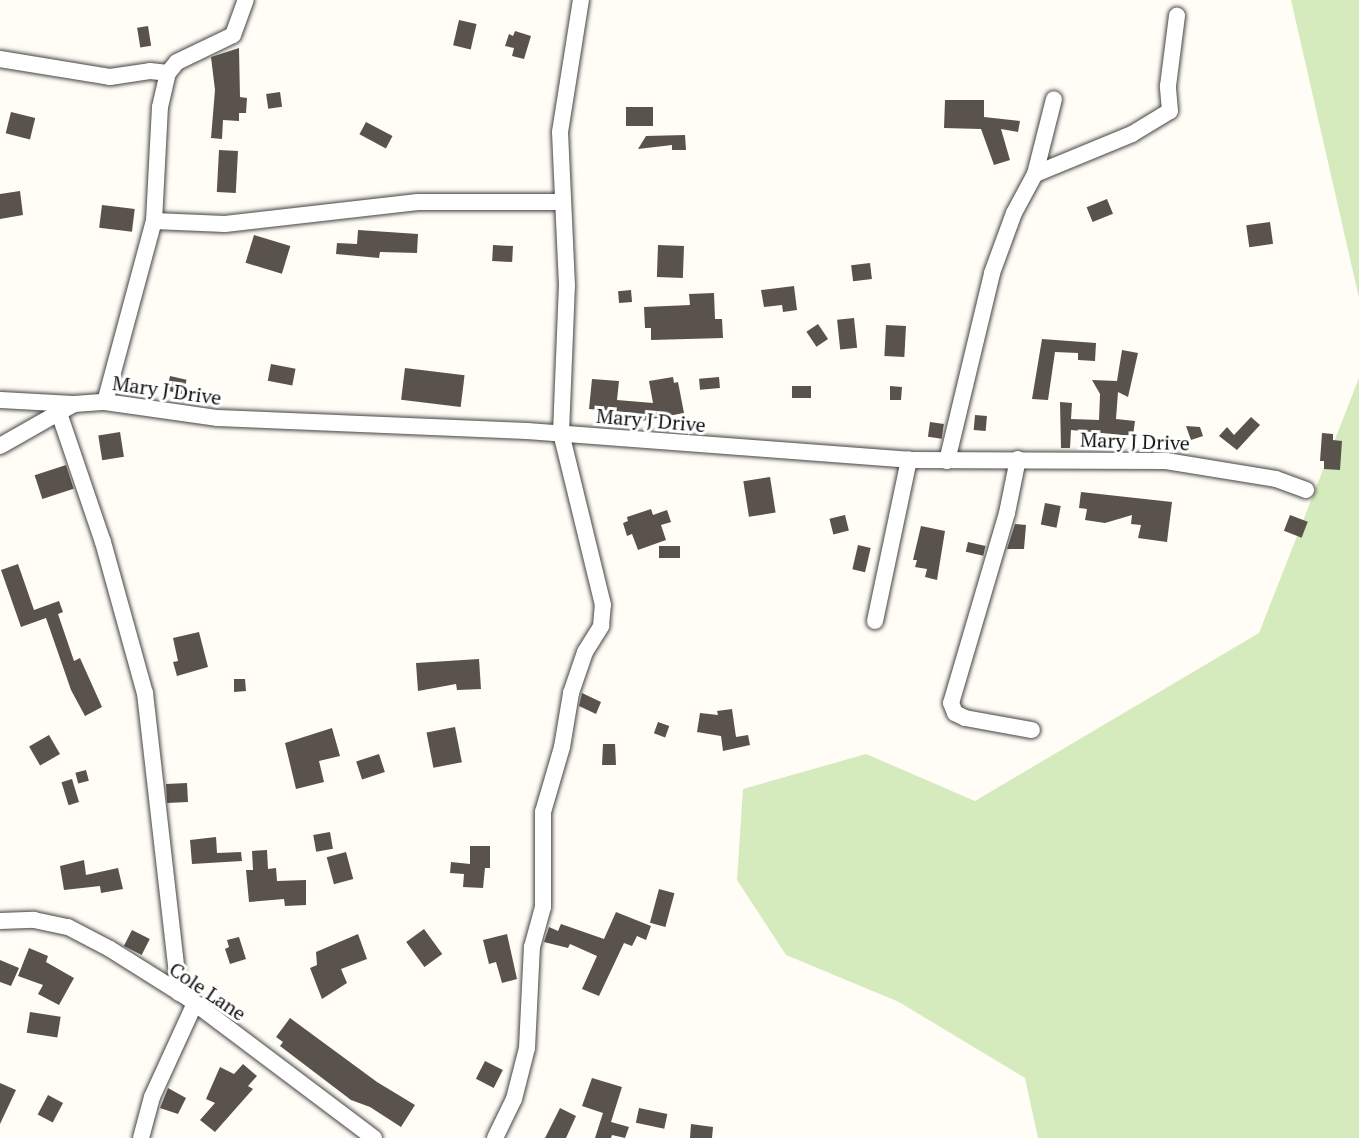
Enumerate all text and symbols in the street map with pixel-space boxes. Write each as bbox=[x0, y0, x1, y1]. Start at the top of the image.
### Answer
street label: Mary J Drive bbox=[111, 370, 223, 410]
street label: Mary J Drive bbox=[595, 403, 707, 437]
street label: Mary J Drive bbox=[1080, 427, 1190, 455]
street label: Cole Lane bbox=[165, 957, 251, 1025]

